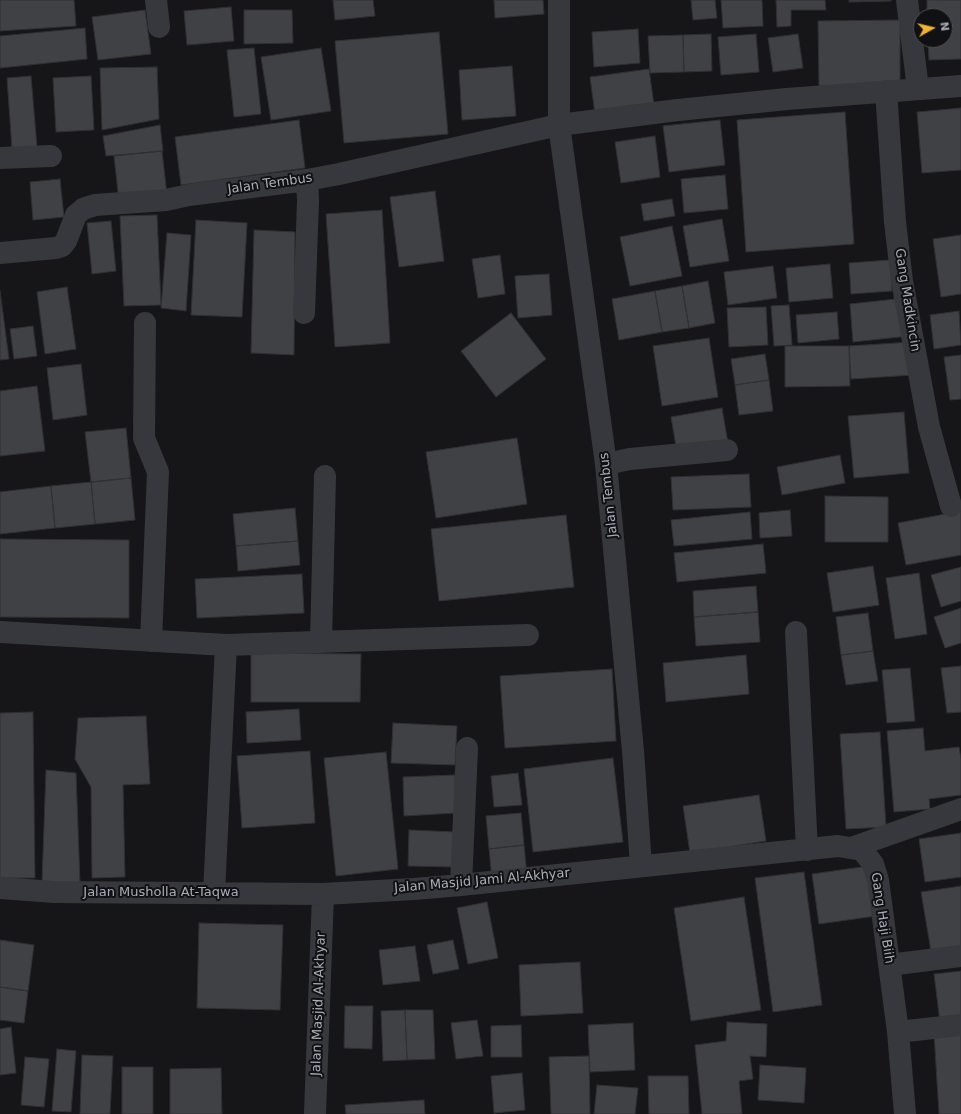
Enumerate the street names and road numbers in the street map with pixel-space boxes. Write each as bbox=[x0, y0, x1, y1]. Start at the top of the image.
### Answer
street label: Jalan Tembus bbox=[227, 170, 313, 198]
street label: Gang Madkincin bbox=[891, 247, 923, 353]
street label: Jalan Tembus bbox=[597, 452, 621, 538]
street label: Jalan Masjid Jami Al-Akhyar bbox=[394, 866, 570, 896]
street label: Gang Haji Biih bbox=[867, 871, 897, 965]
street label: Jalan Musholla At-Taqwa bbox=[83, 885, 239, 901]
street label: Jalan Masjid Al-Akhyar bbox=[309, 932, 329, 1076]

